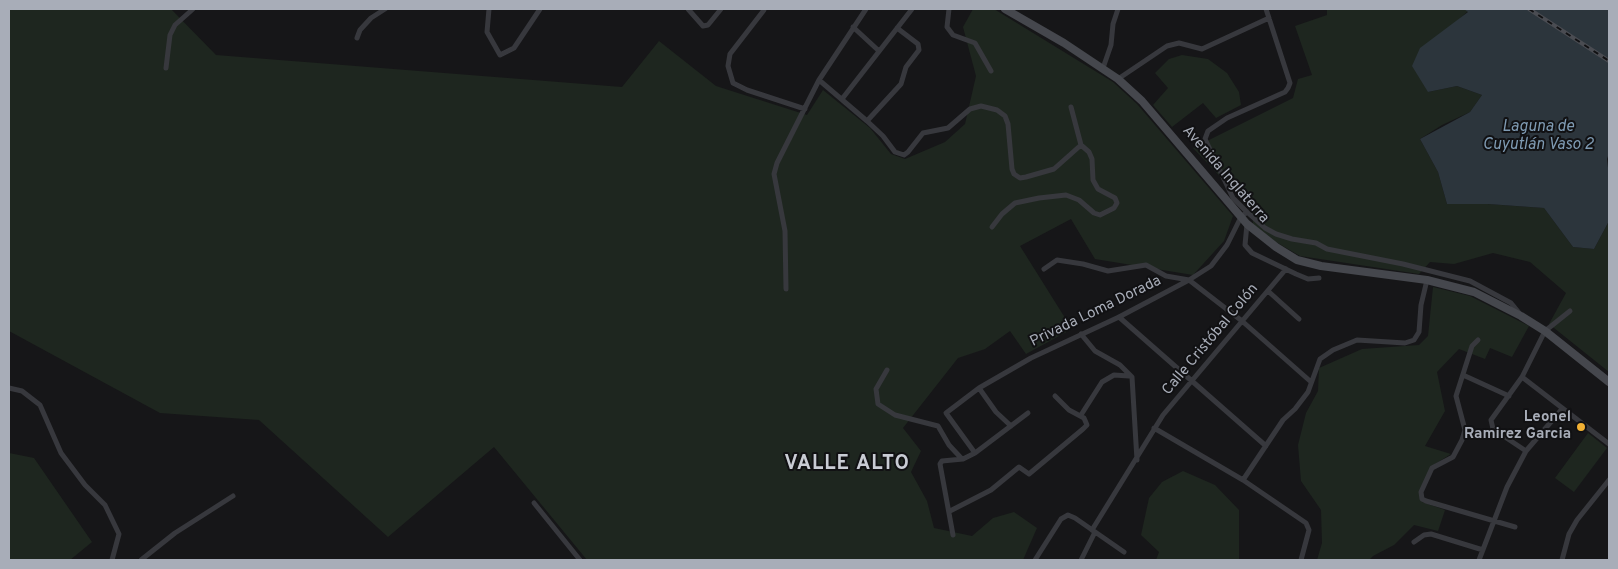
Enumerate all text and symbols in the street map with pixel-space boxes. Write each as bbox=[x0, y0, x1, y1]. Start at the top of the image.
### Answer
water label: Laguna de Cuyutlán Vaso 2 bbox=[1483, 118, 1593, 156]
street label: Avenida Inglaterra bbox=[1178, 123, 1272, 227]
street label: Privada Loma Dorada bbox=[1028, 272, 1164, 352]
street label: Calle Cristóbal Colón bbox=[1159, 281, 1263, 399]
place label: Leonel Ramirez Garcia bbox=[1464, 409, 1571, 444]
marker: Leonel Ramirez Garcia bbox=[1575, 421, 1587, 433]
district label: VALLE ALTO bbox=[783, 453, 911, 477]

